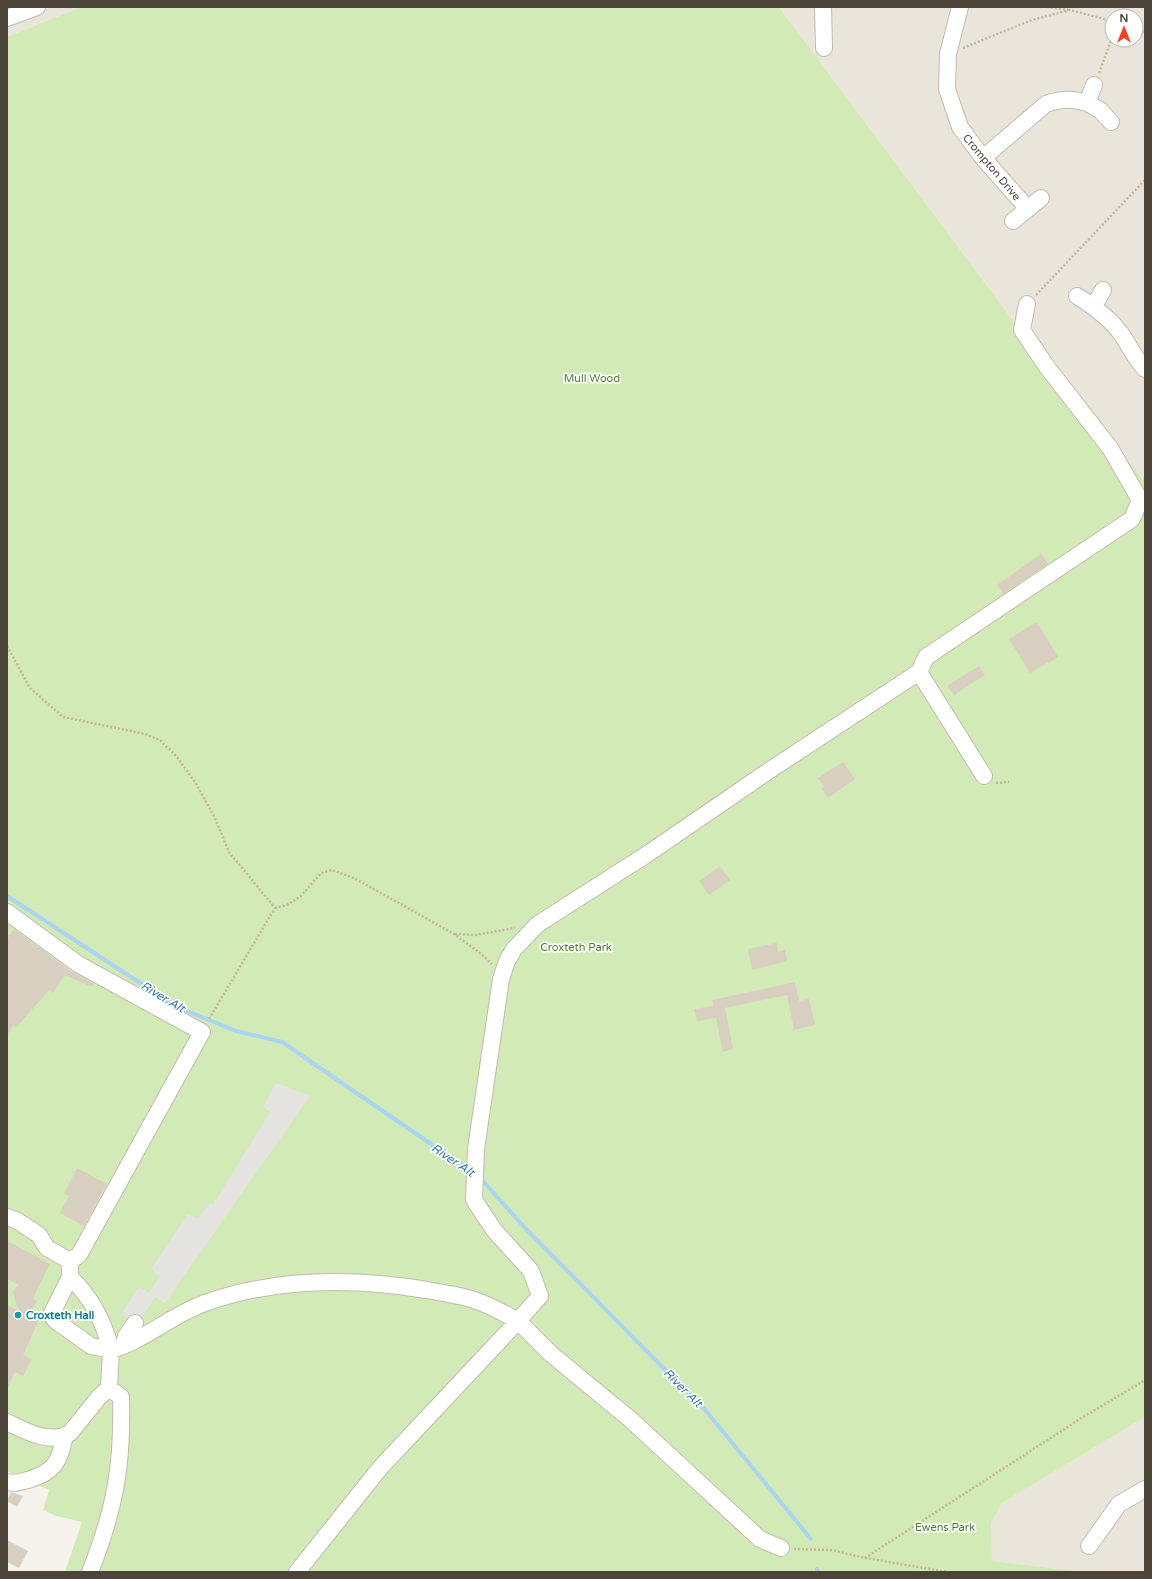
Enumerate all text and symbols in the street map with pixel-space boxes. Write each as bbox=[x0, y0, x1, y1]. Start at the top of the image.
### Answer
north arrow bbox=[1104, 8, 1144, 48]
text: N bbox=[1120, 12, 1128, 25]
street label: Crompton Drive bbox=[960, 131, 1023, 203]
park label: Mull Wood bbox=[564, 372, 620, 385]
park label: Croxteth Park bbox=[540, 941, 612, 954]
water label: River Alt bbox=[138, 978, 189, 1016]
water label: River Alt bbox=[429, 1141, 478, 1180]
place label: Croxteth Hall bbox=[26, 1309, 94, 1322]
marker: Croxteth Hall bbox=[13, 1310, 23, 1320]
water label: River Alt bbox=[661, 1366, 706, 1411]
park label: Ewens Park bbox=[915, 1521, 975, 1534]

